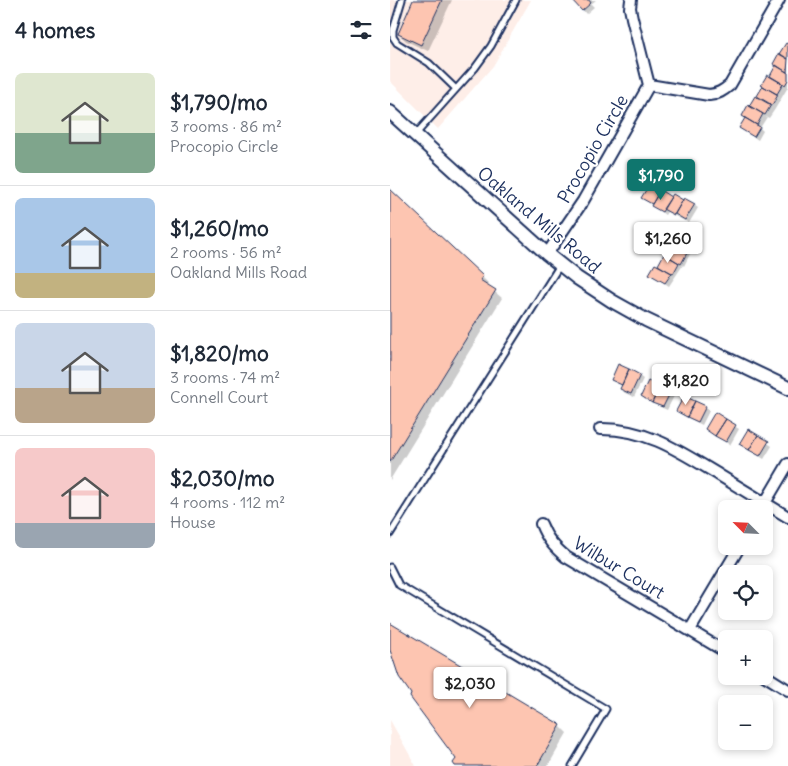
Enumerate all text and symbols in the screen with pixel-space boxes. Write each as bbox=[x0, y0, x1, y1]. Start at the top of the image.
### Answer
icon: filters bbox=[347, 16, 375, 44]
text: 4 homes bbox=[15, 17, 95, 44]
text: $1,790/mo bbox=[170, 89, 268, 116]
street label: Procopio Circle bbox=[552, 90, 633, 207]
icon: home bbox=[55, 93, 115, 153]
text: 3 rooms · 86 m² bbox=[170, 116, 282, 136]
text: Procopio Circle bbox=[170, 136, 278, 156]
pin: $1,790 bbox=[620, 158, 702, 201]
street label: Oakland Mills Road bbox=[473, 161, 606, 278]
text: $1,790 bbox=[638, 165, 684, 185]
text: $1,260/mo bbox=[170, 215, 269, 242]
icon: home bbox=[55, 218, 115, 278]
pin: $1,260 bbox=[627, 222, 709, 264]
text: $1,260 bbox=[645, 228, 691, 248]
text: 2 rooms · 56 m² bbox=[170, 242, 282, 262]
text: Oakland Mills Road bbox=[170, 262, 307, 282]
text: $1,820/mo bbox=[170, 340, 269, 367]
icon: home bbox=[55, 343, 115, 403]
pin: $1,820 bbox=[645, 364, 727, 406]
text: 3 rooms · 74 m² bbox=[170, 367, 280, 387]
text: $1,820 bbox=[663, 370, 709, 390]
text: Connell Court bbox=[170, 387, 268, 407]
text: $2,030/mo bbox=[170, 465, 274, 492]
icon: home bbox=[55, 468, 115, 528]
text: 4 rooms · 112 m² bbox=[170, 492, 285, 512]
north arrow bbox=[718, 500, 772, 555]
map controls bbox=[718, 500, 773, 750]
text: House bbox=[170, 512, 216, 532]
street label: Wilbur Court bbox=[570, 531, 669, 604]
button: locate bbox=[718, 565, 773, 620]
button: + bbox=[718, 630, 773, 685]
pin: $2,030 bbox=[429, 666, 511, 709]
text: $2,030 bbox=[444, 673, 496, 693]
button: − bbox=[718, 695, 773, 750]

